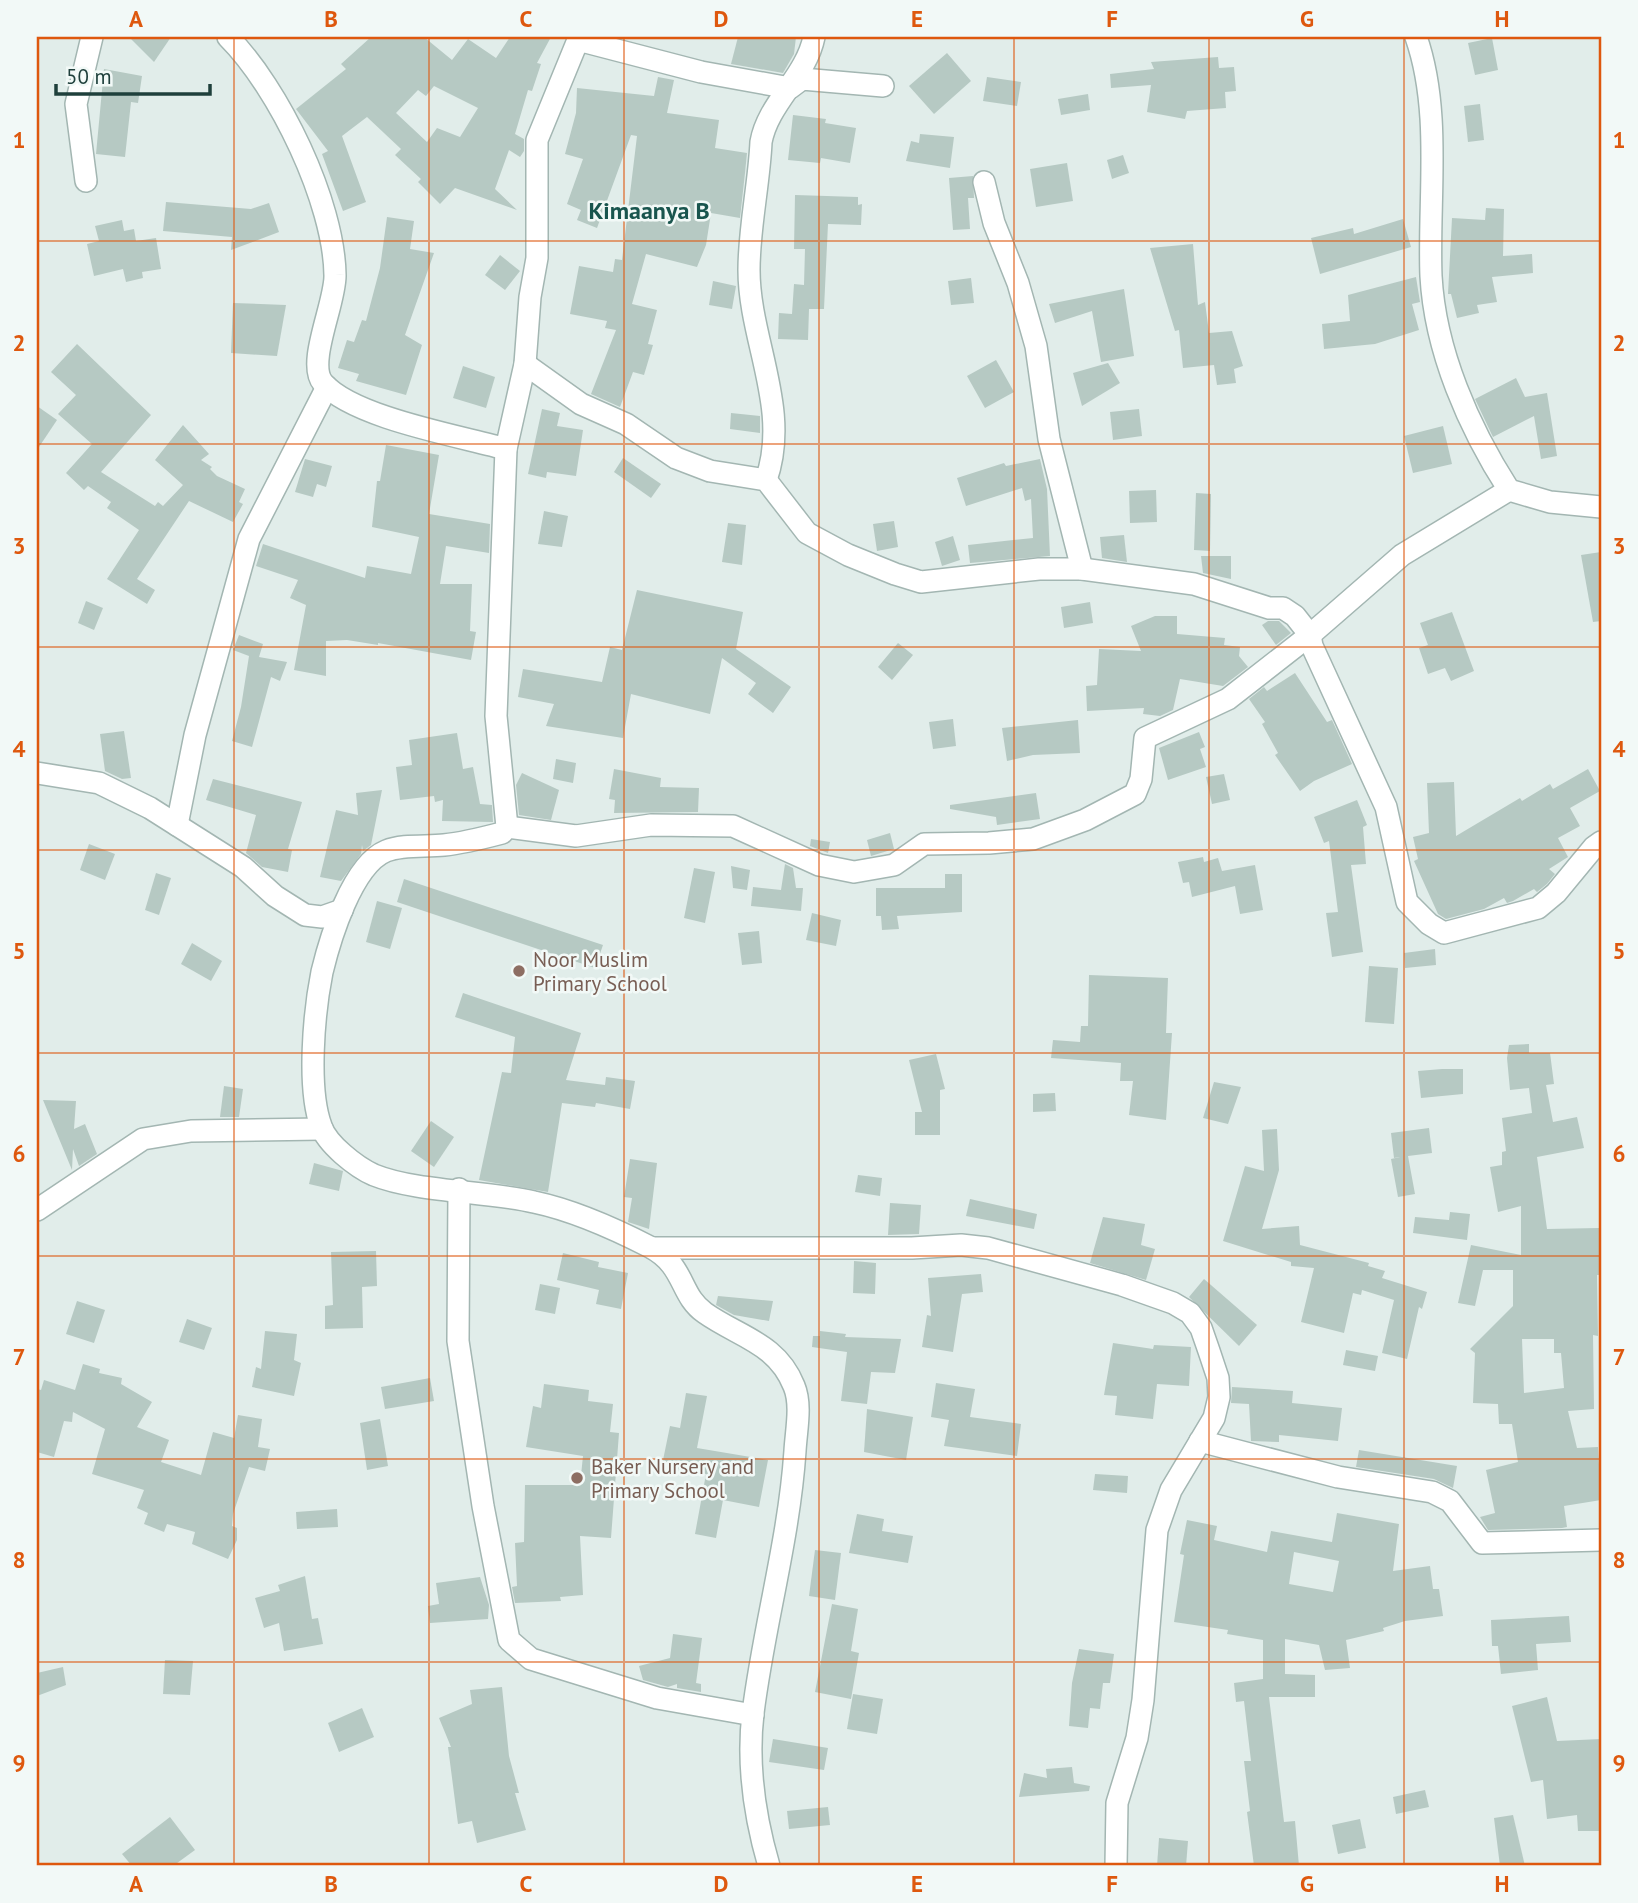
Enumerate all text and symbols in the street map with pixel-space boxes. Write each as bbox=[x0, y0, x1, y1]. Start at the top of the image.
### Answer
text: A bbox=[129, 4, 143, 33]
text: B bbox=[324, 4, 338, 33]
text: C bbox=[520, 4, 533, 33]
text: D bbox=[714, 4, 728, 33]
text: E bbox=[911, 4, 923, 33]
text: F bbox=[1106, 4, 1118, 33]
text: G bbox=[1300, 4, 1314, 33]
text: H bbox=[1495, 4, 1509, 33]
scale bar bbox=[56, 52, 210, 96]
text: 50 m bbox=[66, 63, 112, 90]
text: 1 bbox=[12, 125, 26, 154]
text: 1 bbox=[1612, 125, 1626, 154]
district label: Kimaanya B bbox=[588, 195, 710, 226]
text: 2 bbox=[12, 328, 26, 357]
text: 2 bbox=[1612, 328, 1626, 357]
text: 3 bbox=[12, 531, 26, 560]
text: 3 bbox=[1612, 531, 1626, 560]
text: 4 bbox=[12, 734, 26, 763]
text: 4 bbox=[1612, 734, 1626, 763]
text: 5 bbox=[12, 936, 26, 965]
text: 5 bbox=[1612, 936, 1626, 965]
place label: Noor Muslim Primary School bbox=[533, 946, 667, 997]
marker: Noor Muslim Primary School bbox=[511, 963, 527, 979]
text: 6 bbox=[12, 1139, 26, 1168]
text: 6 bbox=[1612, 1139, 1626, 1168]
text: 7 bbox=[12, 1342, 26, 1371]
text: 7 bbox=[1612, 1342, 1626, 1371]
place label: Baker Nursery and Primary School bbox=[591, 1453, 754, 1504]
marker: Baker Nursery and Primary School bbox=[569, 1470, 585, 1486]
text: 8 bbox=[12, 1545, 26, 1574]
text: 8 bbox=[1612, 1545, 1626, 1574]
text: 9 bbox=[12, 1748, 26, 1777]
text: 9 bbox=[1612, 1748, 1626, 1777]
text: A bbox=[129, 1869, 143, 1898]
text: B bbox=[324, 1869, 338, 1898]
text: C bbox=[520, 1869, 533, 1898]
text: D bbox=[714, 1869, 728, 1898]
text: E bbox=[911, 1869, 923, 1898]
text: F bbox=[1106, 1869, 1118, 1898]
text: G bbox=[1300, 1869, 1314, 1898]
text: H bbox=[1495, 1869, 1509, 1898]

